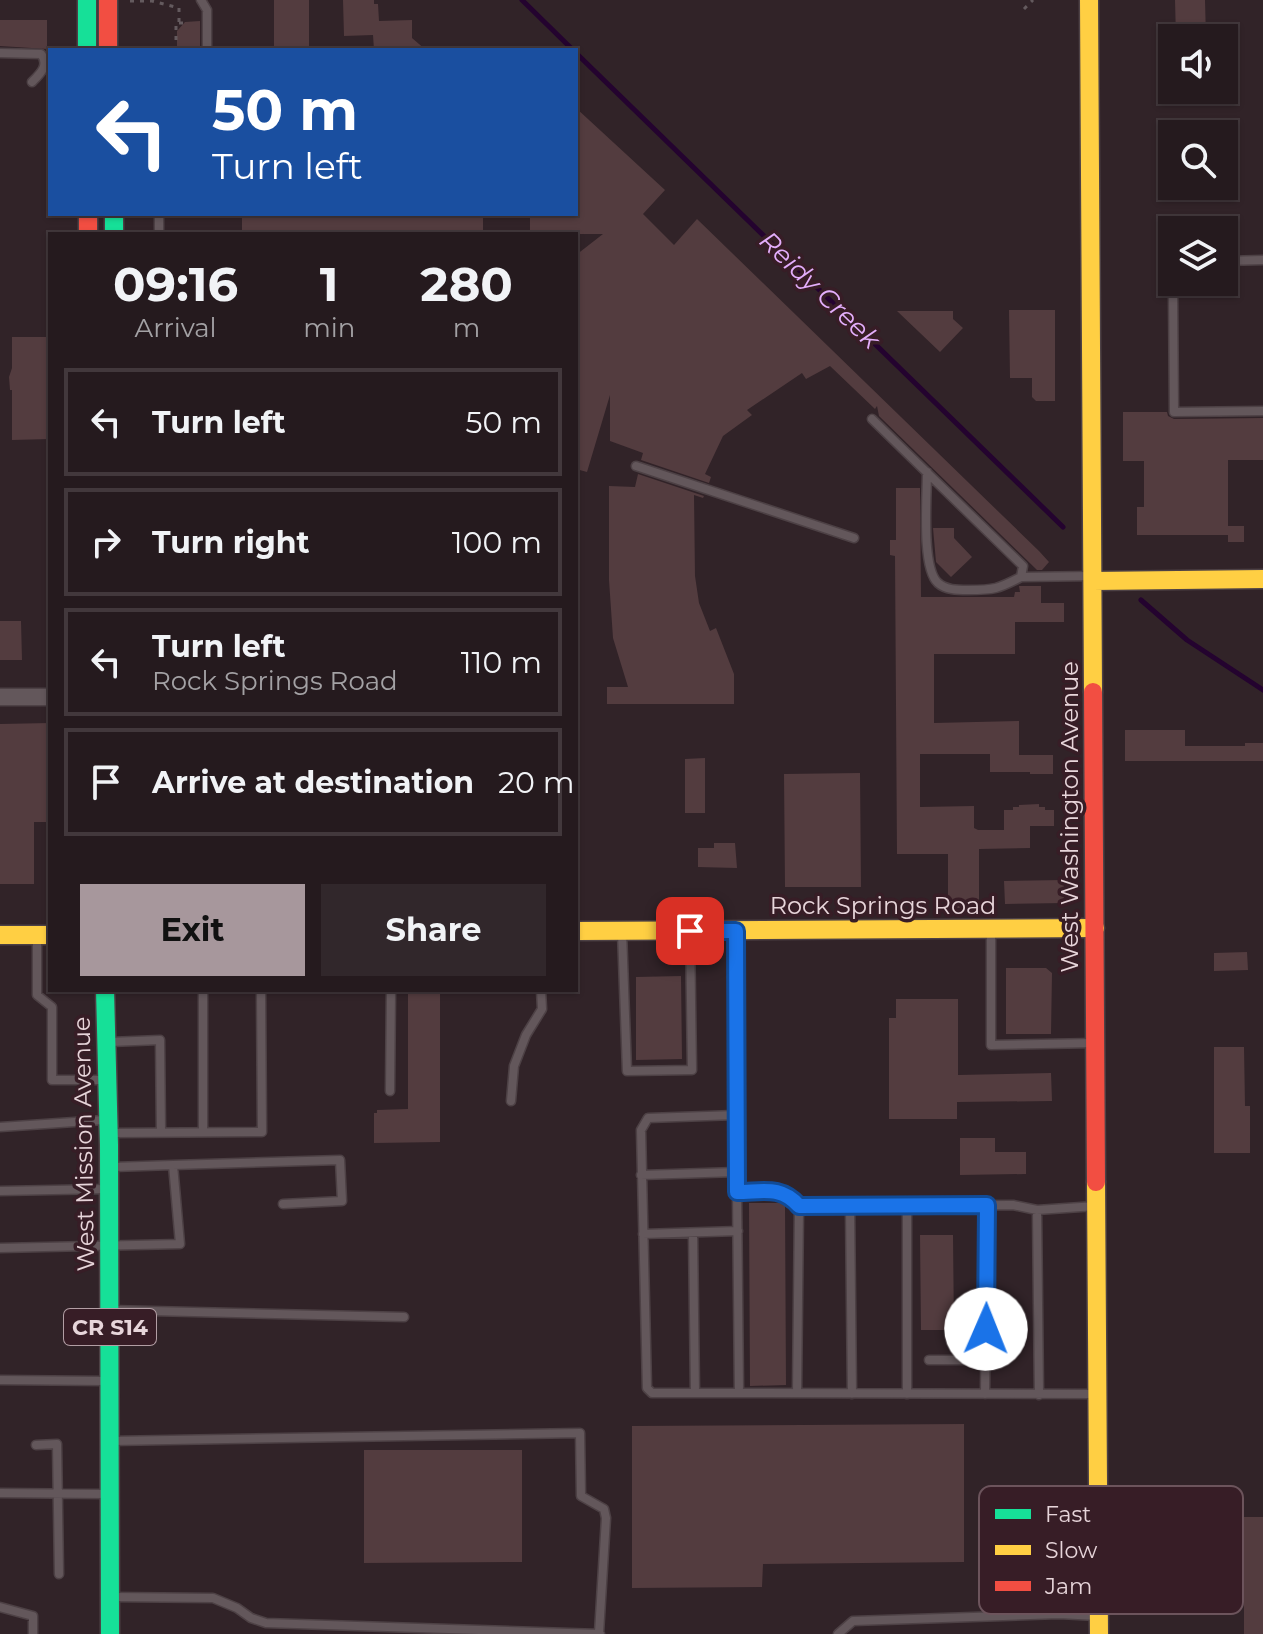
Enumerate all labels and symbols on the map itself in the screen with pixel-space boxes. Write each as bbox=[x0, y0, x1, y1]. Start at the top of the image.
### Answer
water label: Reidy Creek bbox=[753, 224, 888, 357]
street label: West Washington Avenue bbox=[1055, 661, 1084, 973]
street label: Rock Springs Road bbox=[770, 891, 996, 920]
pin bbox=[656, 897, 724, 965]
street label: West Mission Avenue bbox=[67, 1016, 100, 1272]
position arrow bbox=[944, 1287, 1028, 1371]
road number: CR S14 bbox=[64, 1309, 156, 1345]
legend bbox=[979, 1486, 1243, 1614]
text: Fast bbox=[1045, 1501, 1091, 1528]
text: Slow bbox=[1045, 1537, 1098, 1564]
text: Jam bbox=[1044, 1573, 1092, 1600]

